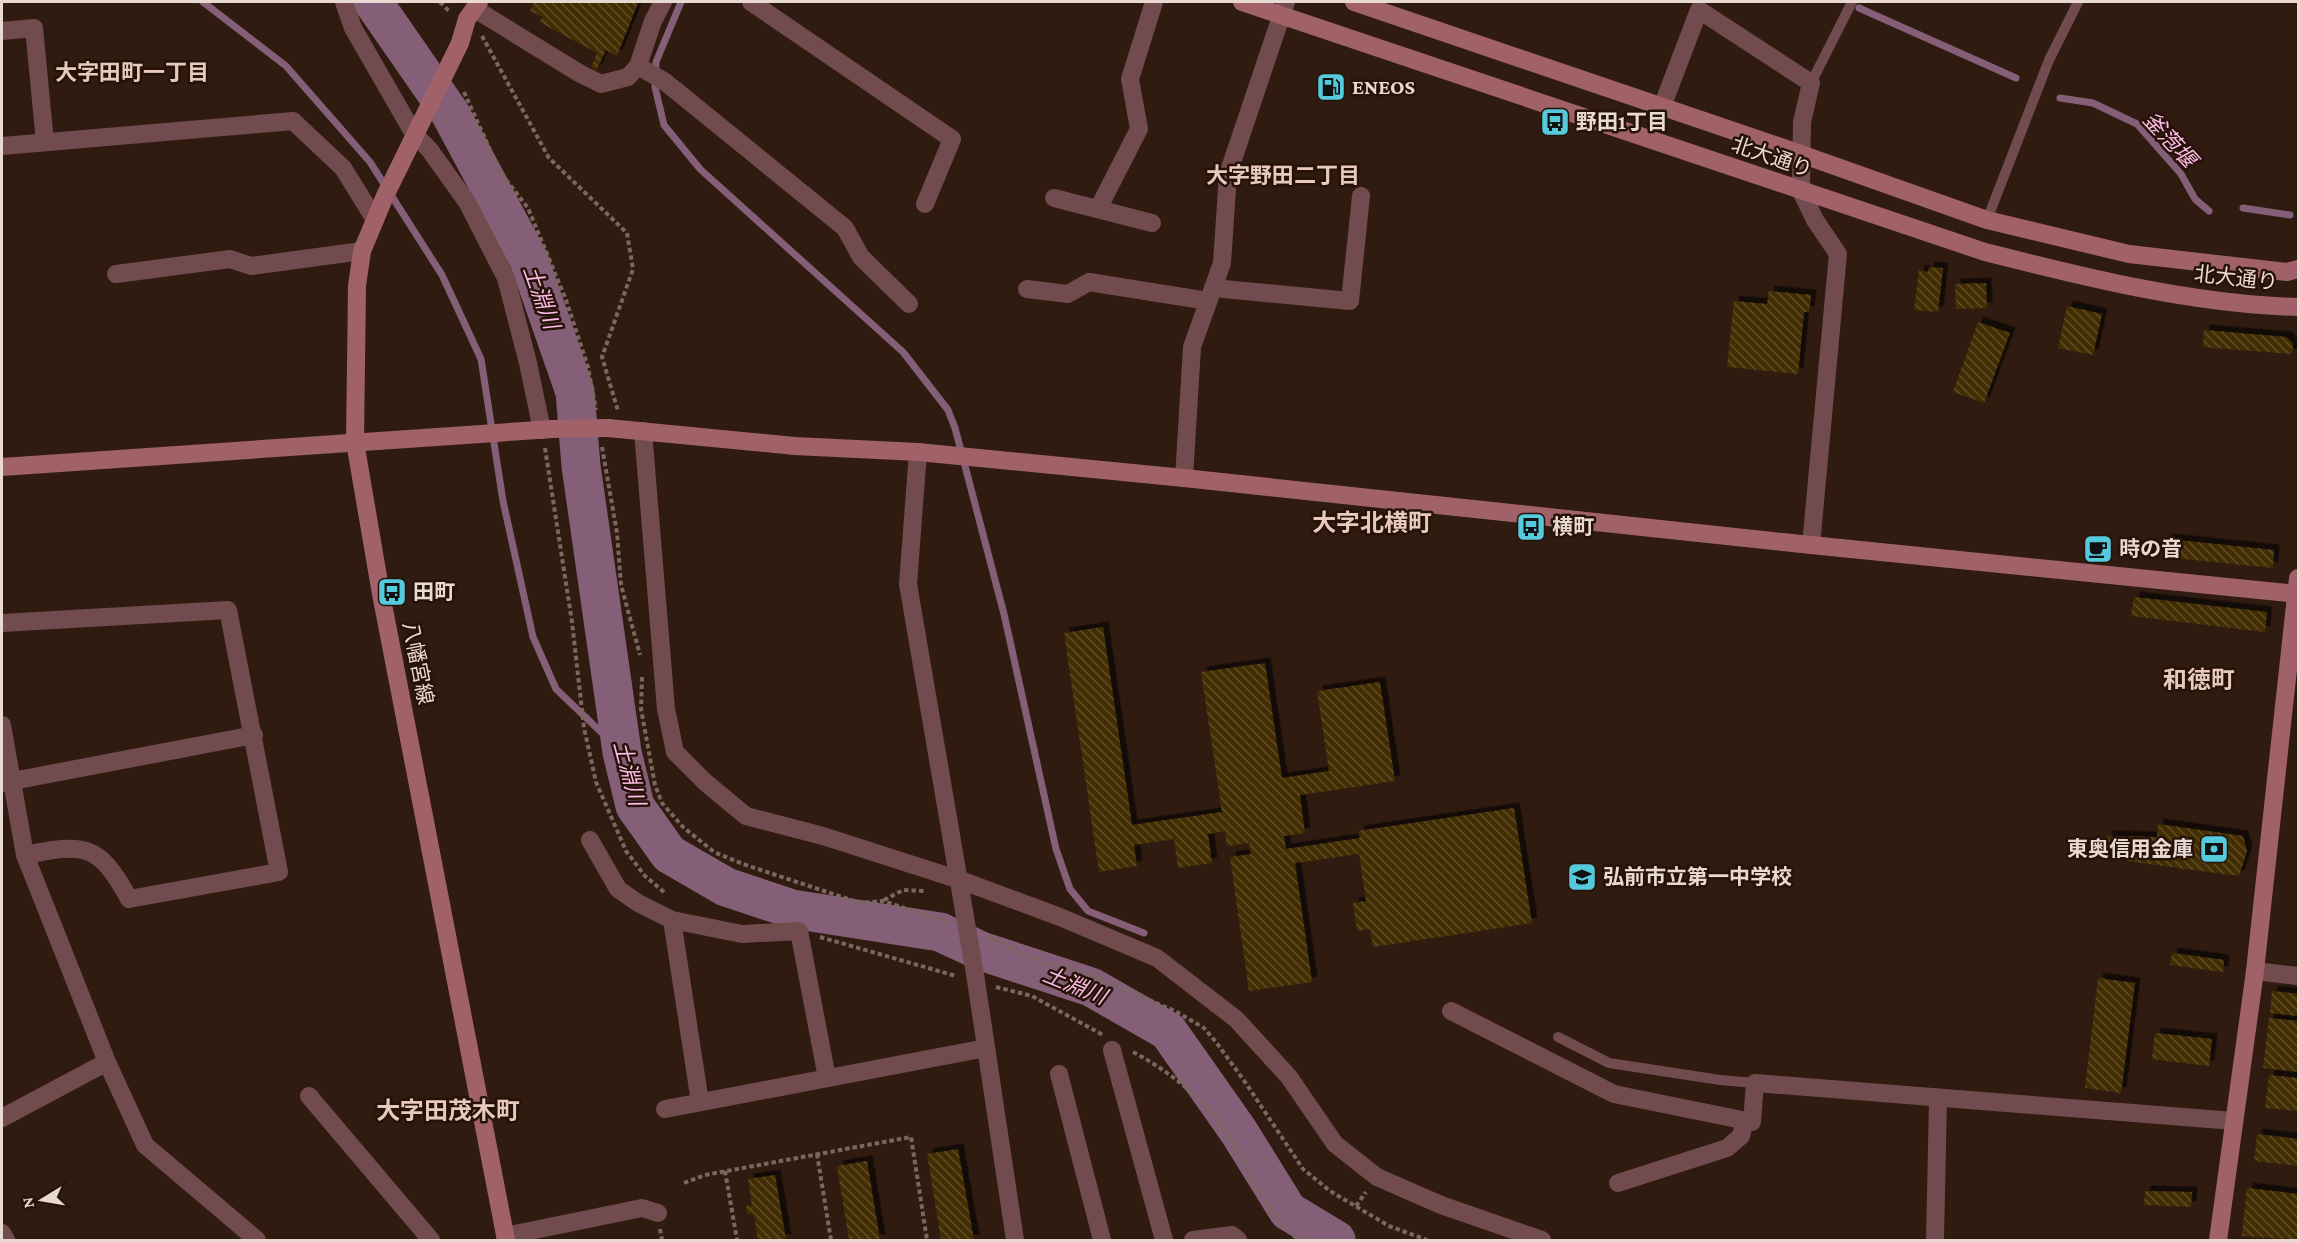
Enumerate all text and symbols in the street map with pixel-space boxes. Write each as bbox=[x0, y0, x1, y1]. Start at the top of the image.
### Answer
district label: 大字田町一丁目 bbox=[55, 60, 209, 85]
fuel station icon: ENEOS bbox=[1315, 71, 1347, 103]
place label: ENEOS bbox=[1352, 75, 1415, 99]
bus stop icon: 野田1丁目 bbox=[1539, 106, 1571, 138]
water label: 釜萢堰 bbox=[2138, 107, 2204, 175]
place label: 野田1丁目 bbox=[1576, 110, 1668, 134]
street label: 北大通り bbox=[1728, 132, 1816, 182]
district label: 大字野田二丁目 bbox=[1206, 163, 1360, 188]
water label: 土淵川 bbox=[518, 262, 565, 334]
street label: 北大通り bbox=[2193, 262, 2279, 294]
district label: 大字北横町 bbox=[1312, 509, 1432, 536]
bus stop icon: 横町 bbox=[1515, 511, 1547, 543]
place label: 横町 bbox=[1552, 515, 1594, 539]
cafe icon: 時の音 bbox=[2082, 533, 2114, 565]
place label: 時の音 bbox=[2119, 537, 2182, 561]
bus stop icon: 田町 bbox=[376, 576, 408, 608]
place label: 田町 bbox=[413, 580, 455, 604]
street label: 八幡宮線 bbox=[398, 619, 438, 707]
district label: 和徳町 bbox=[2163, 666, 2235, 693]
water label: 土淵川 bbox=[609, 738, 651, 810]
bank icon: 東奥信用金庫 bbox=[2198, 833, 2230, 865]
place label: 東奥信用金庫 bbox=[2067, 837, 2193, 861]
school or university icon: 弘前市立第一中学校 bbox=[1566, 861, 1598, 893]
place label: 弘前市立第一中学校 bbox=[1603, 865, 1792, 889]
water label: 土淵川 bbox=[1040, 962, 1112, 1010]
district label: 大字田茂木町 bbox=[376, 1097, 520, 1124]
north arrow bbox=[12, 1170, 72, 1230]
text: N bbox=[18, 1196, 37, 1210]

